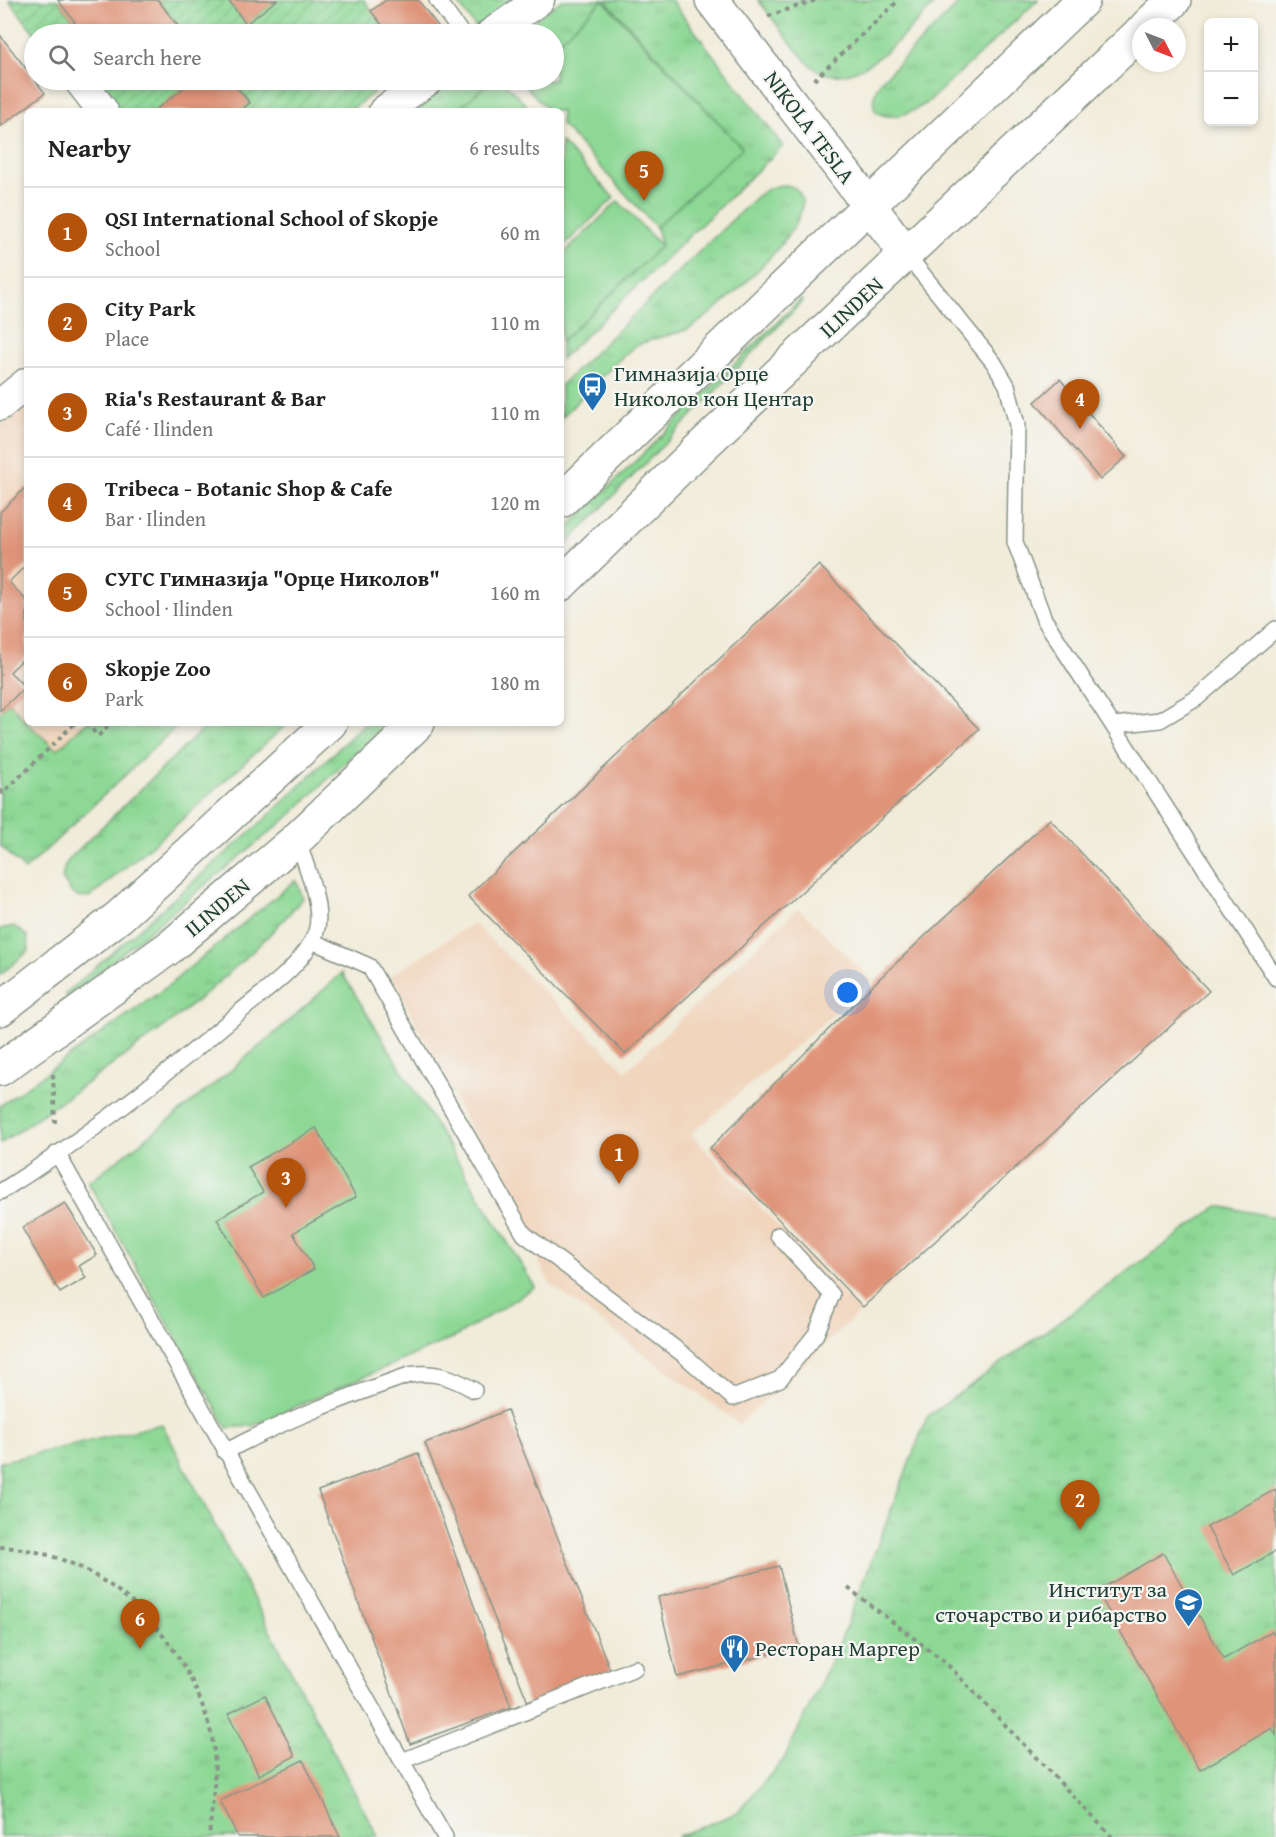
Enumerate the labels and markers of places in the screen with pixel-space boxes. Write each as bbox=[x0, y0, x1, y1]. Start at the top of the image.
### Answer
pin: 5 bbox=[624, 152, 664, 201]
place label: Гимназија Орце Николов кон Центар bbox=[614, 357, 814, 414]
bus stop icon: Гимназија Орце Николов кон Центар bbox=[577, 370, 609, 412]
pin: 4 bbox=[1060, 380, 1100, 429]
pin: 1 bbox=[600, 1134, 638, 1184]
pin: 3 bbox=[266, 1158, 306, 1208]
pin: 2 bbox=[1060, 1480, 1100, 1530]
place label: Институт за сточарство и рибарство bbox=[935, 1573, 1168, 1630]
school or university icon: Институт за сточарство и рибарство bbox=[1172, 1586, 1204, 1628]
pin: 6 bbox=[120, 1600, 160, 1649]
restaurant icon: Ресторан Маргер bbox=[718, 1632, 750, 1674]
place label: Ресторан Маргер bbox=[755, 1632, 920, 1664]

